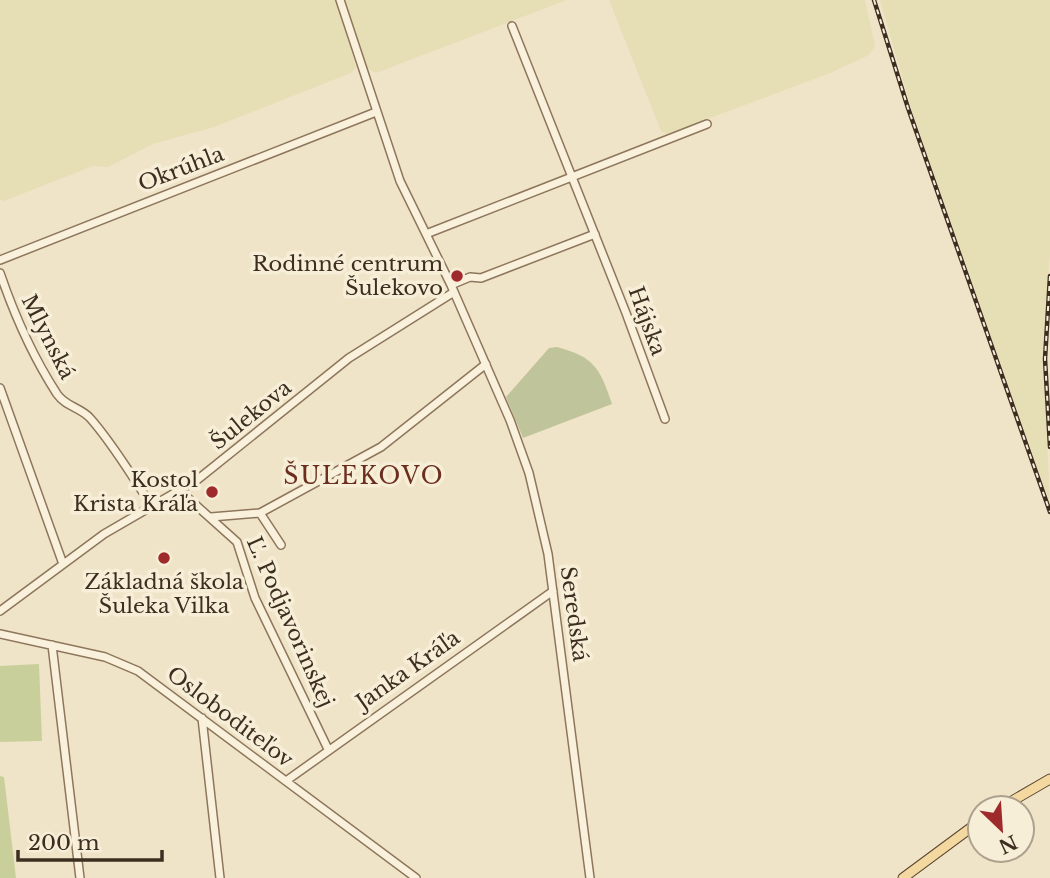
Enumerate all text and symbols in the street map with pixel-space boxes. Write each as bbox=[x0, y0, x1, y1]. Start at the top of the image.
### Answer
street label: Okrúhla bbox=[135, 141, 228, 197]
place label: Rodinné centrum Šulekovo bbox=[252, 251, 443, 301]
marker: Rodinné centrum Šulekovo bbox=[449, 268, 465, 284]
street label: Hájska bbox=[623, 283, 672, 359]
street label: Mlynská bbox=[16, 290, 81, 384]
street label: Šulekova bbox=[205, 374, 297, 455]
district label: ŠULEKOVO bbox=[283, 460, 445, 490]
place label: Kostol Krista Kráľa bbox=[73, 467, 198, 517]
marker: Kostol Krista Kráľa bbox=[204, 484, 220, 500]
street label: Ľ. Podjavorinskej bbox=[241, 533, 339, 711]
marker: Základná škola Šuleka Vilka bbox=[156, 550, 172, 566]
street label: Seredská bbox=[554, 565, 594, 664]
place label: Základná škola Šuleka Vilka bbox=[84, 569, 244, 619]
street label: Janka Kráľa bbox=[349, 625, 465, 717]
street label: Osloboditeľov bbox=[162, 661, 298, 773]
north arrow bbox=[966, 794, 1036, 864]
scale bar bbox=[18, 818, 161, 862]
text: 200 m bbox=[28, 830, 100, 856]
text: N bbox=[995, 830, 1021, 858]

